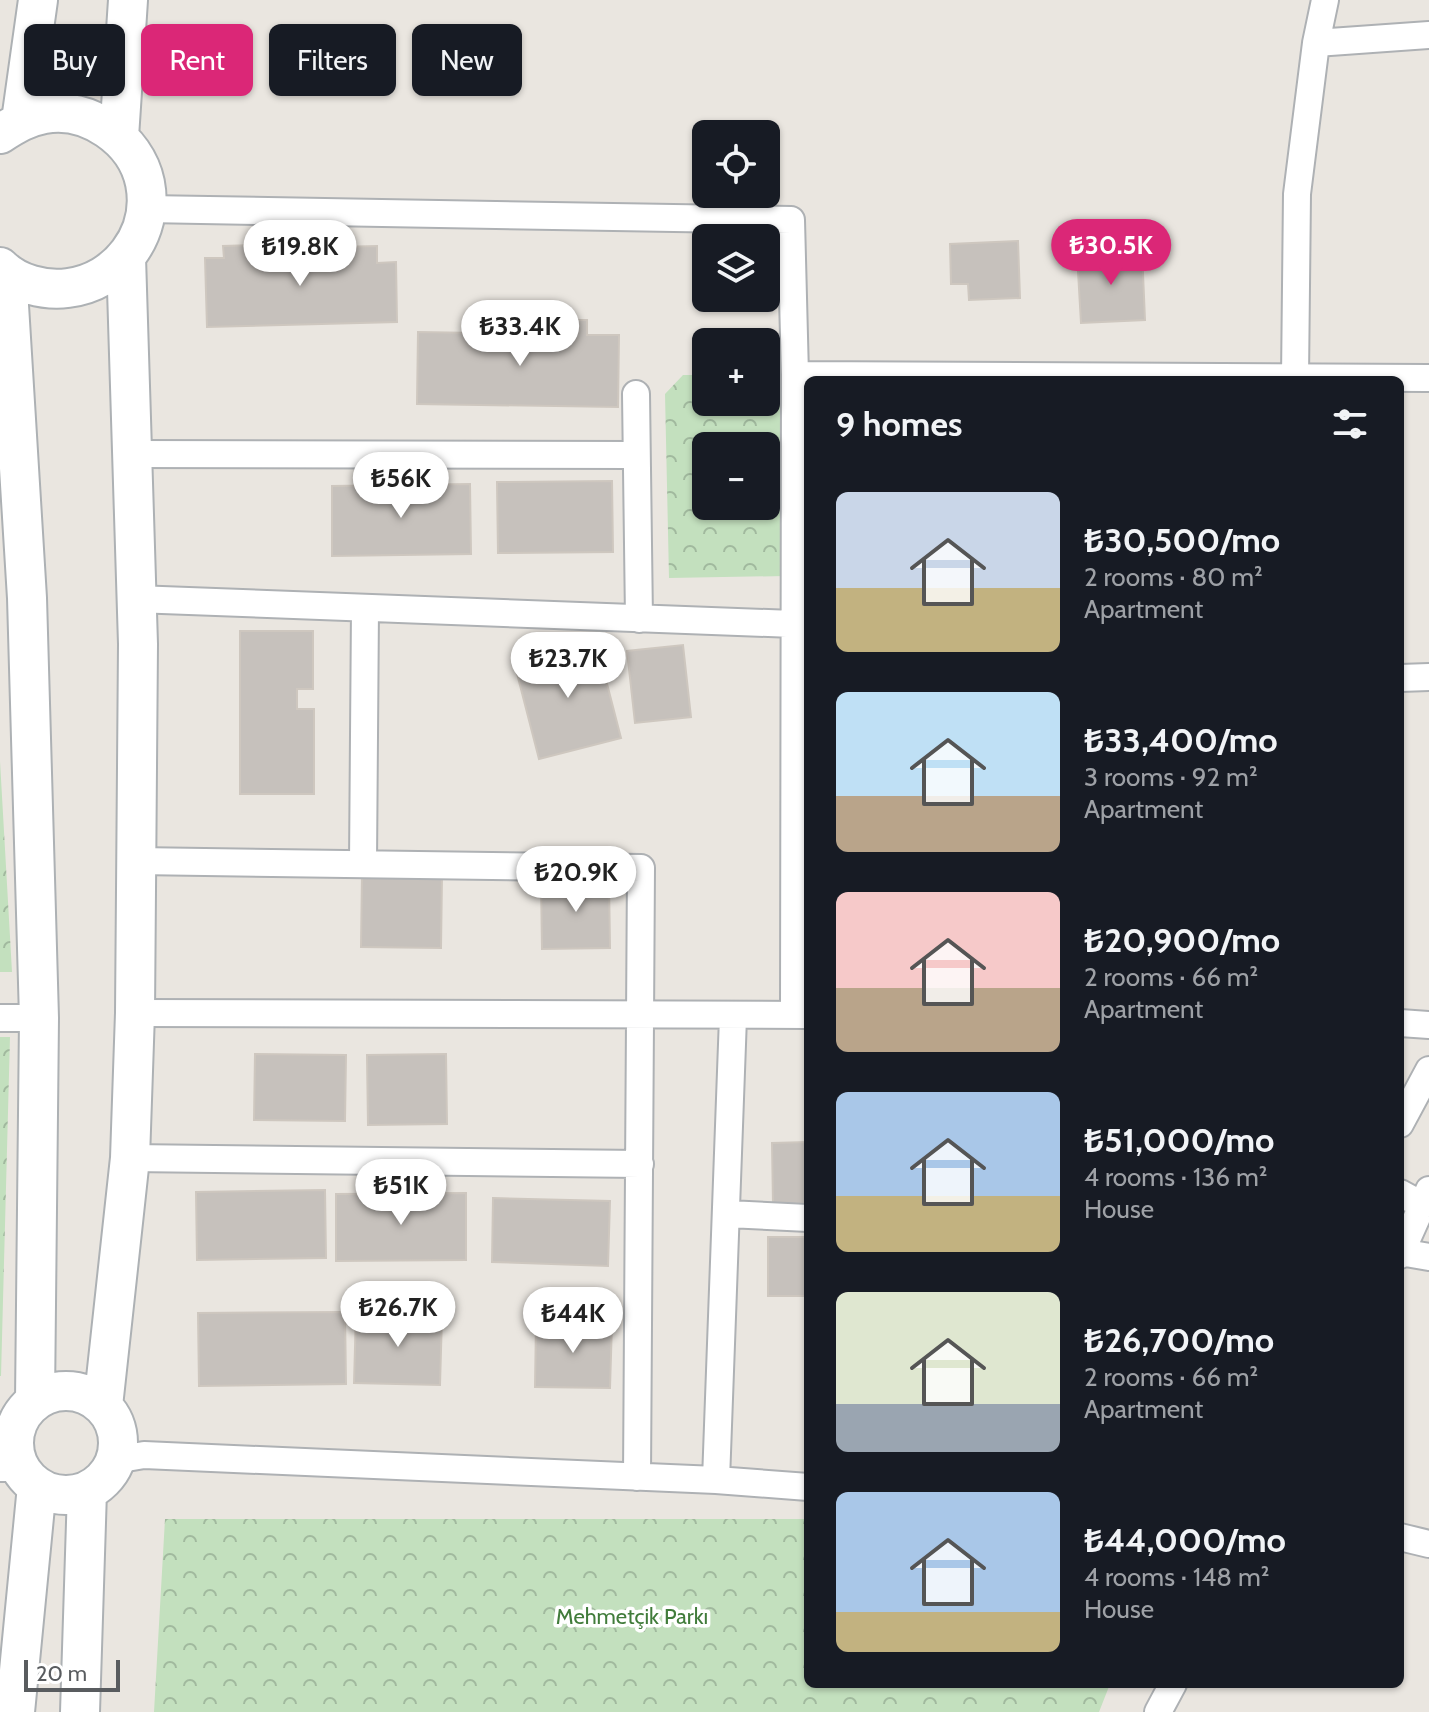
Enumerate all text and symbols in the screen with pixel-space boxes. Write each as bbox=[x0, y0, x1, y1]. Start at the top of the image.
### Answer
chip: Buy bbox=[24, 24, 125, 96]
chip: Rent bbox=[141, 24, 253, 96]
chip: Filters bbox=[269, 24, 396, 96]
chip: New bbox=[412, 24, 522, 96]
map controls bbox=[692, 120, 780, 520]
button: locate bbox=[692, 120, 780, 208]
pin: ₺30.5K bbox=[1046, 219, 1176, 287]
pin: ₺19.8K bbox=[235, 220, 365, 288]
button: layers bbox=[692, 224, 780, 312]
text: ₺30.5K bbox=[1069, 229, 1153, 261]
text: ₺19.8K bbox=[261, 230, 339, 262]
pin: ₺33.4K bbox=[455, 300, 585, 368]
text: ₺33.4K bbox=[479, 310, 561, 342]
button: + bbox=[692, 328, 780, 416]
icon: filters bbox=[1328, 402, 1372, 446]
text: 9 homes bbox=[836, 403, 962, 445]
button: − bbox=[692, 432, 780, 520]
pin: ₺56K bbox=[354, 452, 448, 520]
text: ₺56K bbox=[371, 462, 431, 494]
text: ₺30,500/mo bbox=[1084, 519, 1280, 561]
icon: home bbox=[900, 524, 996, 620]
text: 2 rooms · 80 m² bbox=[1084, 561, 1263, 593]
text: Apartment bbox=[1084, 593, 1203, 625]
pin: ₺23.7K bbox=[503, 632, 633, 700]
text: ₺23.7K bbox=[529, 642, 607, 674]
text: ₺33,400/mo bbox=[1084, 719, 1278, 761]
icon: home bbox=[900, 724, 996, 820]
text: 3 rooms · 92 m² bbox=[1084, 761, 1258, 793]
text: Apartment bbox=[1084, 793, 1203, 825]
pin: ₺20.9K bbox=[511, 846, 641, 914]
text: ₺20.9K bbox=[534, 856, 618, 888]
text: ₺20,900/mo bbox=[1084, 919, 1280, 961]
icon: home bbox=[900, 924, 996, 1020]
text: 2 rooms · 66 m² bbox=[1084, 961, 1258, 993]
text: Apartment bbox=[1084, 993, 1203, 1025]
text: ₺51,000/mo bbox=[1084, 1119, 1274, 1161]
icon: home bbox=[900, 1124, 996, 1220]
pin: ₺51K bbox=[354, 1159, 448, 1227]
text: 4 rooms · 136 m² bbox=[1084, 1161, 1267, 1193]
text: ₺51K bbox=[373, 1169, 429, 1201]
text: House bbox=[1084, 1193, 1154, 1225]
pin: ₺26.7K bbox=[333, 1281, 463, 1349]
pin: ₺44K bbox=[526, 1287, 620, 1355]
text: ₺26.7K bbox=[358, 1291, 438, 1323]
text: ₺44K bbox=[541, 1297, 605, 1329]
text: ₺26,700/mo bbox=[1084, 1319, 1274, 1361]
icon: home bbox=[900, 1324, 996, 1420]
text: 2 rooms · 66 m² bbox=[1084, 1361, 1258, 1393]
text: Apartment bbox=[1084, 1393, 1203, 1425]
text: ₺44,000/mo bbox=[1084, 1519, 1286, 1561]
icon: home bbox=[900, 1524, 996, 1620]
text: 4 rooms · 148 m² bbox=[1084, 1561, 1269, 1593]
text: House bbox=[1084, 1593, 1154, 1625]
park label: Mehmetçik Parkı bbox=[556, 1603, 708, 1630]
scale bar bbox=[24, 1656, 120, 1692]
text: 20 m bbox=[36, 1660, 87, 1687]

